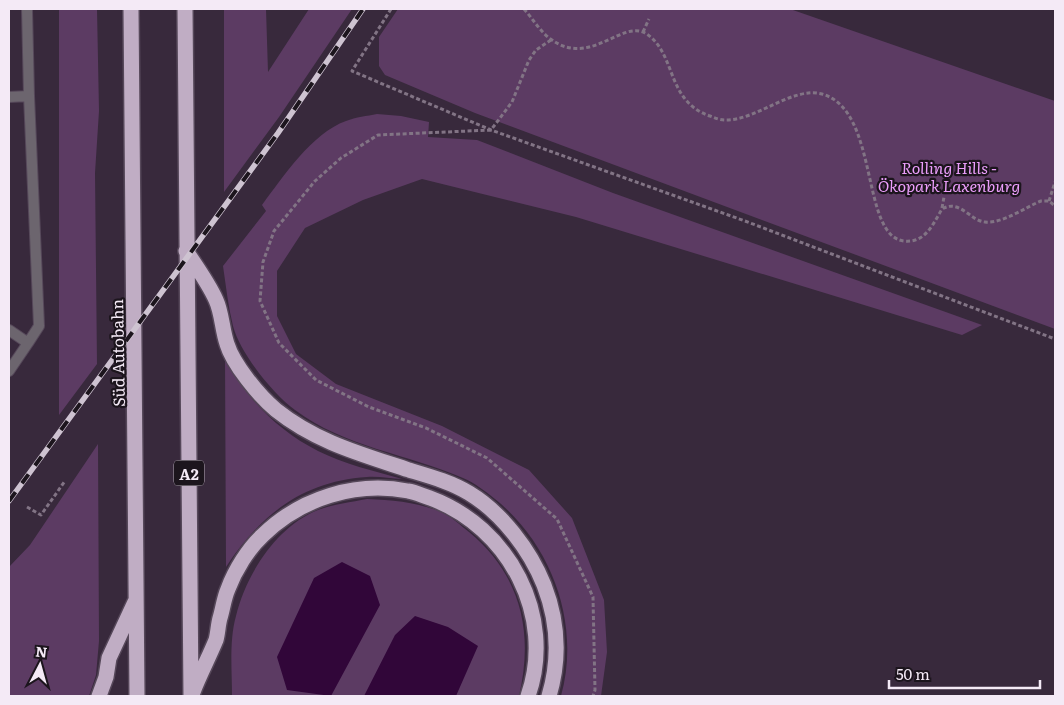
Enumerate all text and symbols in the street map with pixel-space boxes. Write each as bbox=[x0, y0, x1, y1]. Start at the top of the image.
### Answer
park label: Rolling Hills - Ökopark Laxenburg bbox=[878, 155, 1020, 197]
street label: Süd Autobahn bbox=[104, 298, 130, 407]
road number: A2 bbox=[174, 460, 204, 486]
north arrow bbox=[15, 640, 65, 690]
text: N bbox=[35, 641, 49, 662]
scale bar bbox=[889, 658, 1040, 690]
text: 50 m bbox=[896, 662, 930, 685]

